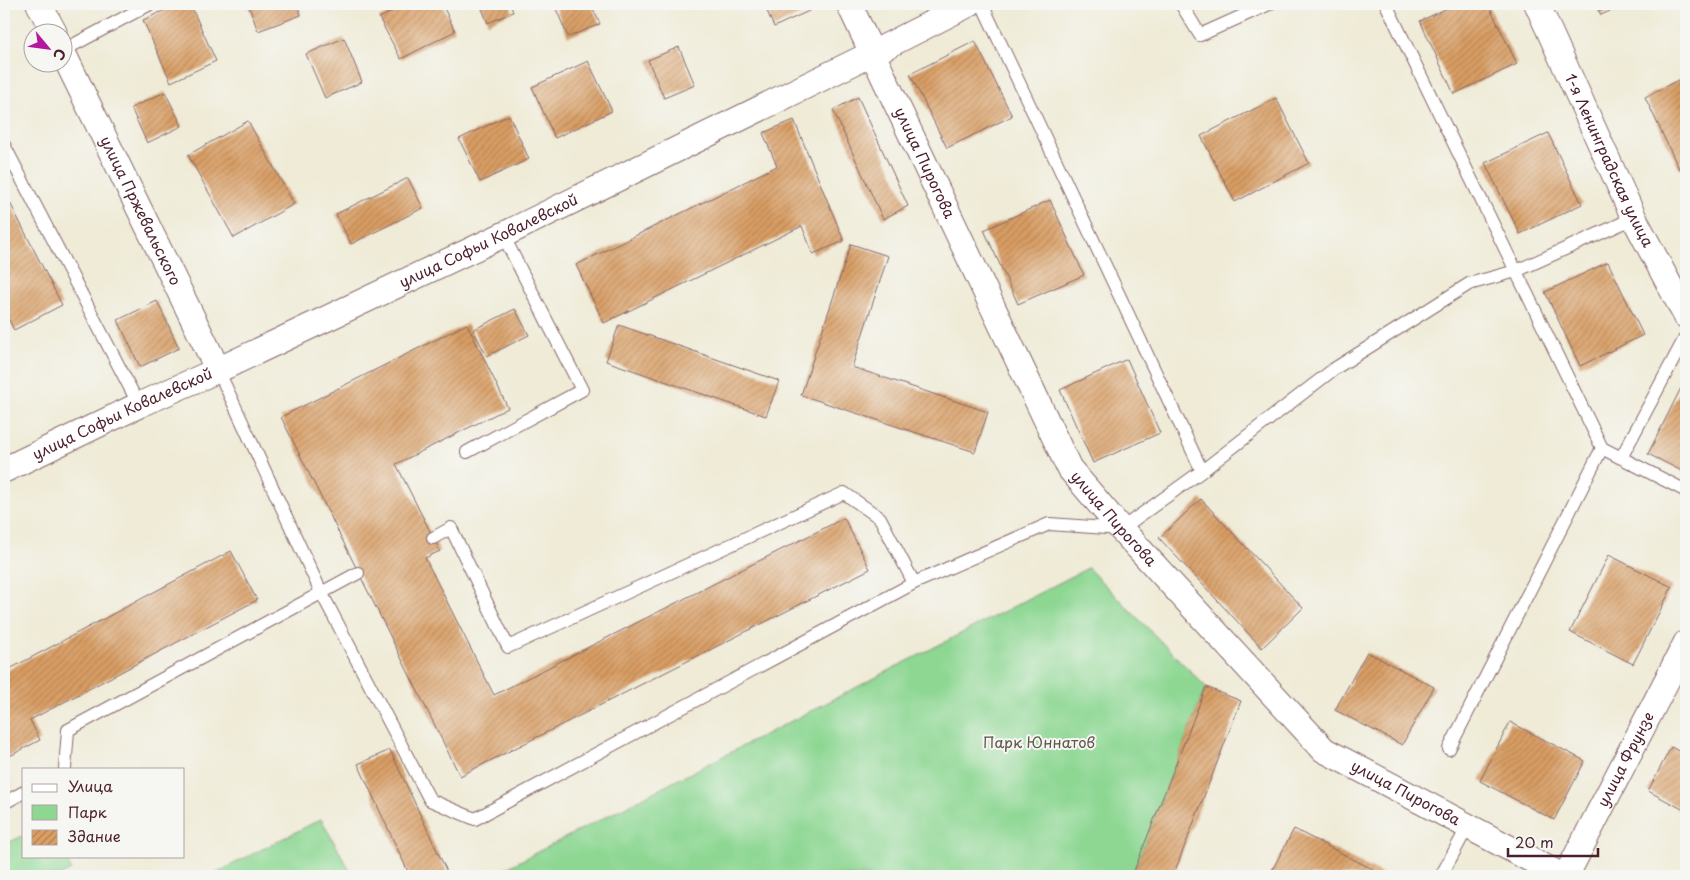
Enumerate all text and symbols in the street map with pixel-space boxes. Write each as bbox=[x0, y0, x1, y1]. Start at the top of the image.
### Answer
north arrow bbox=[22, 22, 72, 72]
text: С bbox=[48, 45, 72, 64]
street label: 1-я Ленинградская улица bbox=[1560, 69, 1661, 251]
street label: улица Пирогова bbox=[890, 103, 962, 222]
street label: улица Пржевальского bbox=[95, 132, 188, 289]
street label: улица Софьи Ковалевской bbox=[395, 187, 581, 293]
street label: улица Софьи Ковалевской bbox=[28, 361, 215, 465]
street label: улица Пирогова bbox=[1066, 465, 1163, 571]
street label: улица Фрунзе bbox=[1591, 707, 1659, 810]
park label: Парк Юннатов bbox=[983, 730, 1095, 753]
street label: улица Пирогова bbox=[1348, 753, 1466, 831]
legend bbox=[22, 768, 185, 858]
text: Улица bbox=[68, 774, 113, 797]
text: Парк bbox=[68, 800, 107, 823]
text: Здание bbox=[68, 824, 121, 847]
scale bar bbox=[1508, 825, 1598, 857]
text: 20 m bbox=[1515, 830, 1554, 853]

